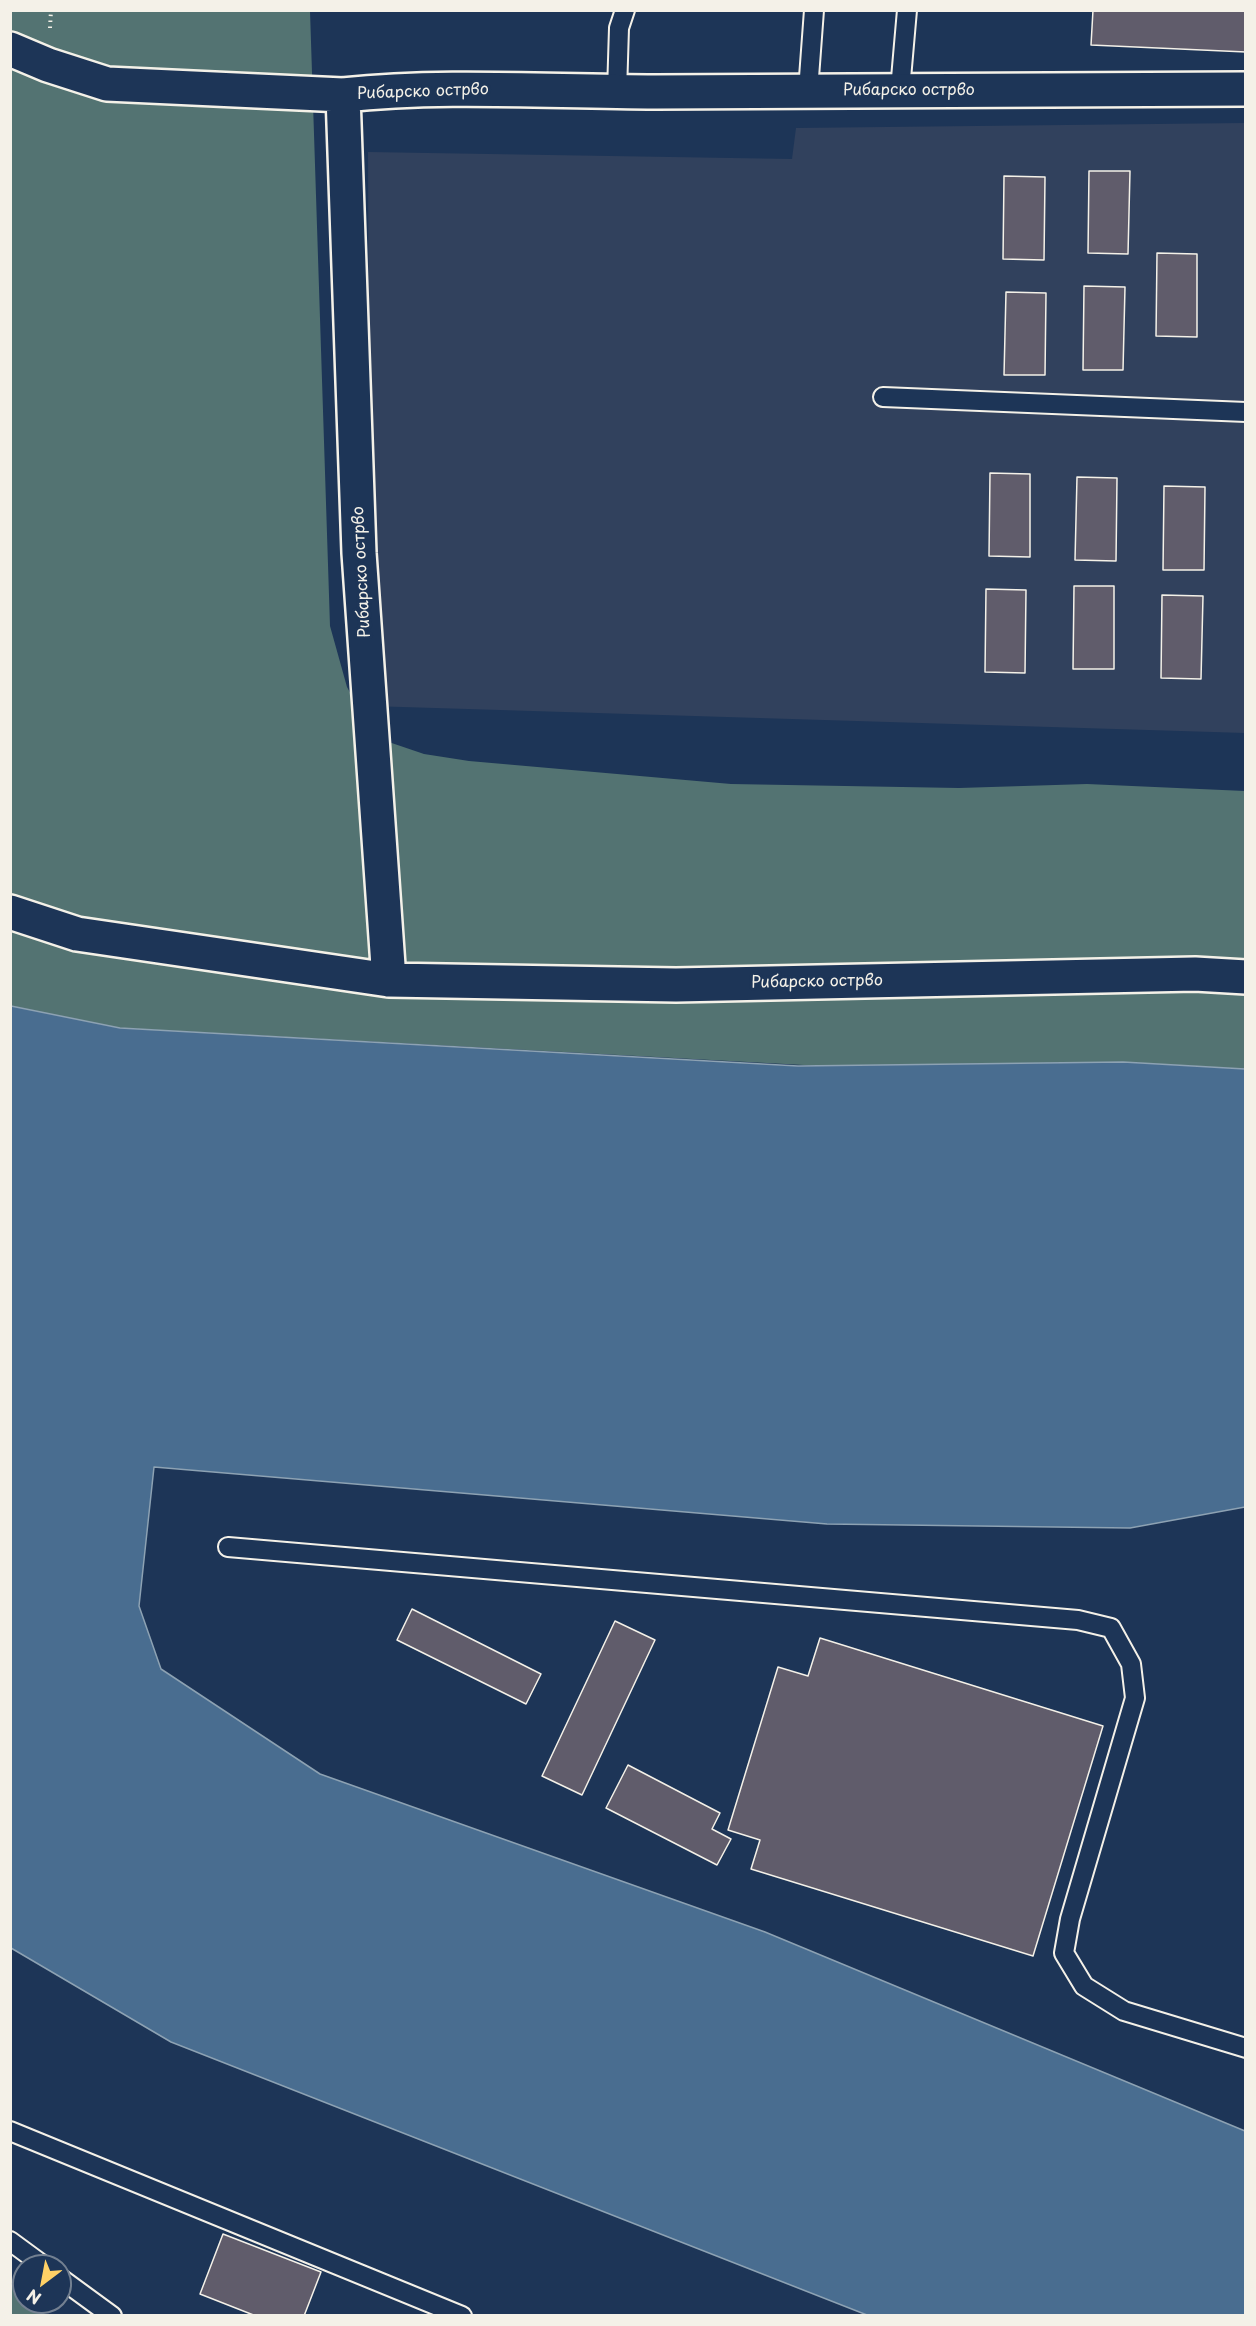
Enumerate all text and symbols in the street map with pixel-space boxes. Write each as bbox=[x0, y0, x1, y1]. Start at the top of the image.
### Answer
street label: Рибарско острво bbox=[357, 80, 489, 104]
street label: Рибарско острво bbox=[843, 81, 975, 101]
street label: Рибарско острво bbox=[349, 506, 375, 638]
street label: Рибарско острво bbox=[751, 971, 883, 993]
north arrow bbox=[12, 2254, 72, 2314]
text: N bbox=[22, 2284, 45, 2311]

